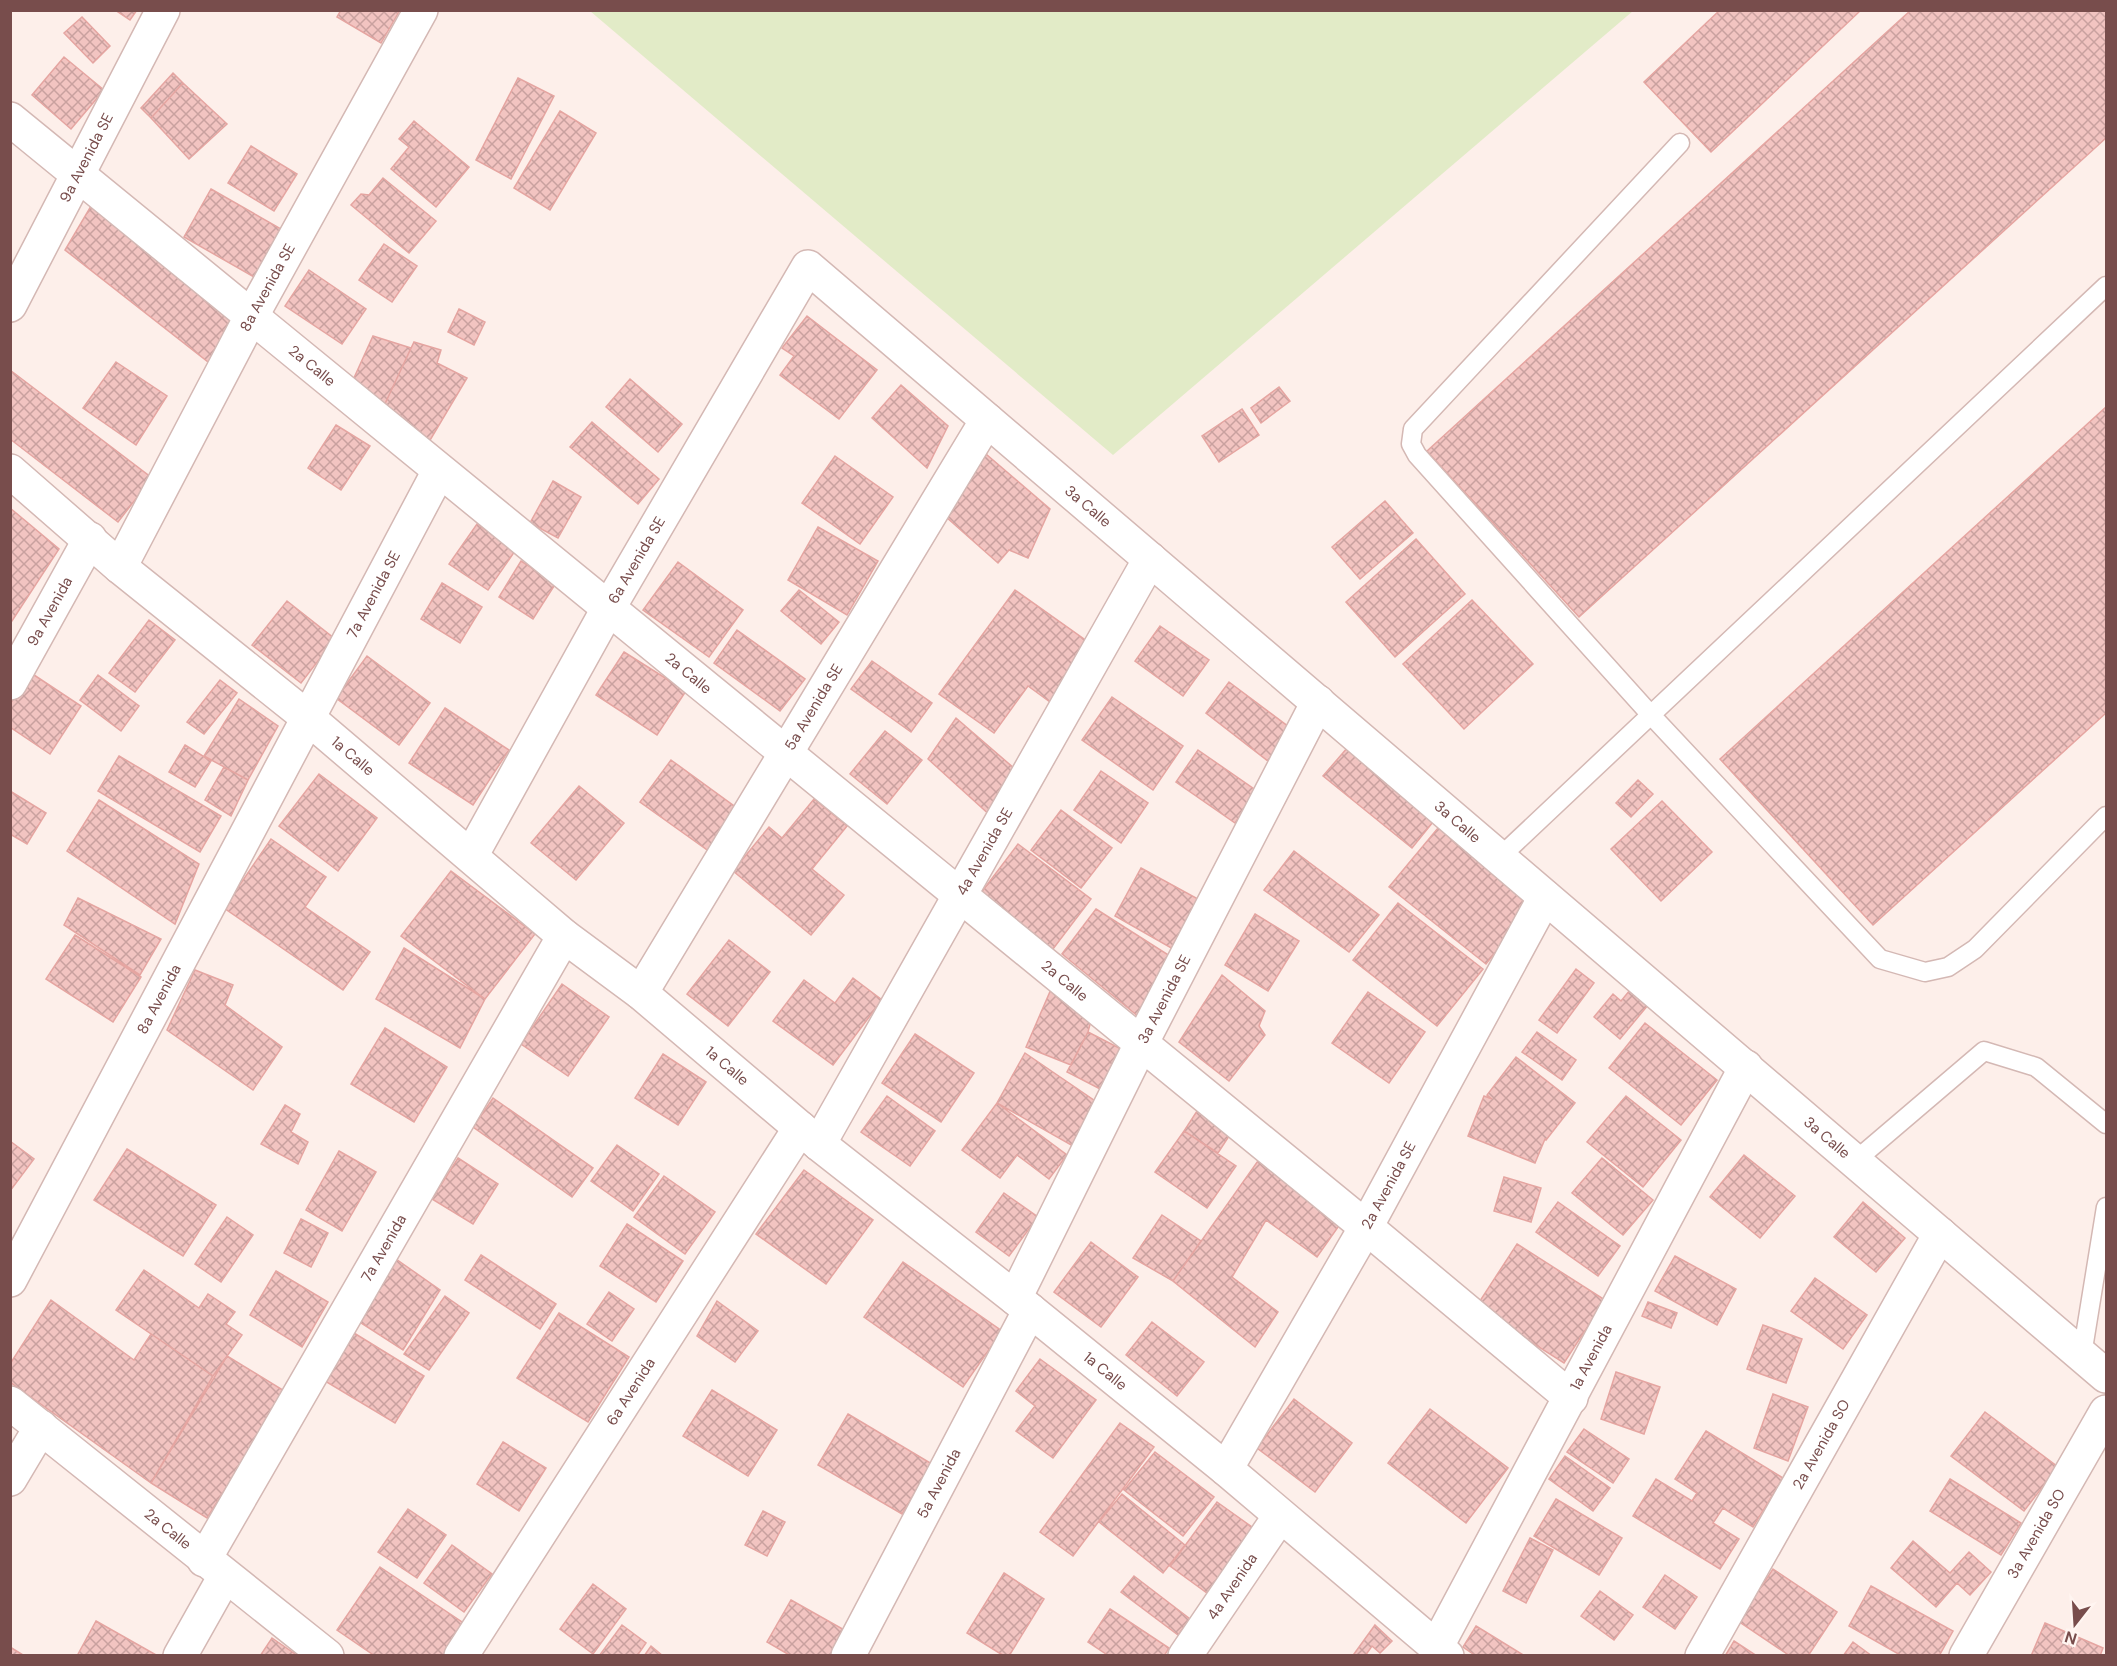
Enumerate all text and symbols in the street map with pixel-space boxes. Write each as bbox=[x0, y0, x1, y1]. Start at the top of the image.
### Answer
street label: 9a Avenida SE bbox=[55, 110, 118, 206]
street label: 8a Avenida SE bbox=[235, 240, 300, 335]
street label: 2a Calle bbox=[284, 341, 340, 391]
street label: 3a Calle bbox=[1061, 481, 1116, 532]
street label: 6a Avenida SE bbox=[603, 513, 670, 607]
street label: 7a Avenida SE bbox=[342, 547, 405, 641]
street label: 9a Avenida bbox=[22, 573, 77, 650]
street label: 2a Calle bbox=[661, 648, 716, 698]
street label: 5a Avenida SE bbox=[780, 660, 847, 754]
street label: 1a Calle bbox=[327, 732, 379, 780]
street label: 3a Calle bbox=[1430, 796, 1485, 848]
street label: 4a Avenida SE bbox=[952, 804, 1017, 899]
street label: 3a Avenida SE bbox=[1133, 951, 1195, 1047]
street label: 2a Calle bbox=[1037, 956, 1092, 1006]
street label: 8a Avenida bbox=[132, 961, 186, 1037]
street label: 1a Calle bbox=[701, 1042, 753, 1090]
street label: 3a Calle bbox=[1800, 1112, 1855, 1163]
street label: 2a Avenida SE bbox=[1357, 1138, 1421, 1233]
street label: 7a Avenida bbox=[357, 1211, 411, 1286]
street label: 1a Avenida bbox=[1565, 1321, 1617, 1394]
street label: 1a Calle bbox=[1079, 1347, 1131, 1395]
street label: 6a Avenida bbox=[602, 1354, 660, 1429]
street label: 2a Avenida SO bbox=[1788, 1396, 1855, 1493]
street label: 5a Avenida bbox=[912, 1445, 965, 1522]
street label: 3a Avenida SO bbox=[2003, 1485, 2070, 1582]
street label: 2a Calle bbox=[140, 1504, 196, 1554]
street label: 4a Avenida bbox=[1202, 1549, 1262, 1624]
north arrow bbox=[2045, 1594, 2105, 1654]
text: N bbox=[2062, 1626, 2079, 1650]

